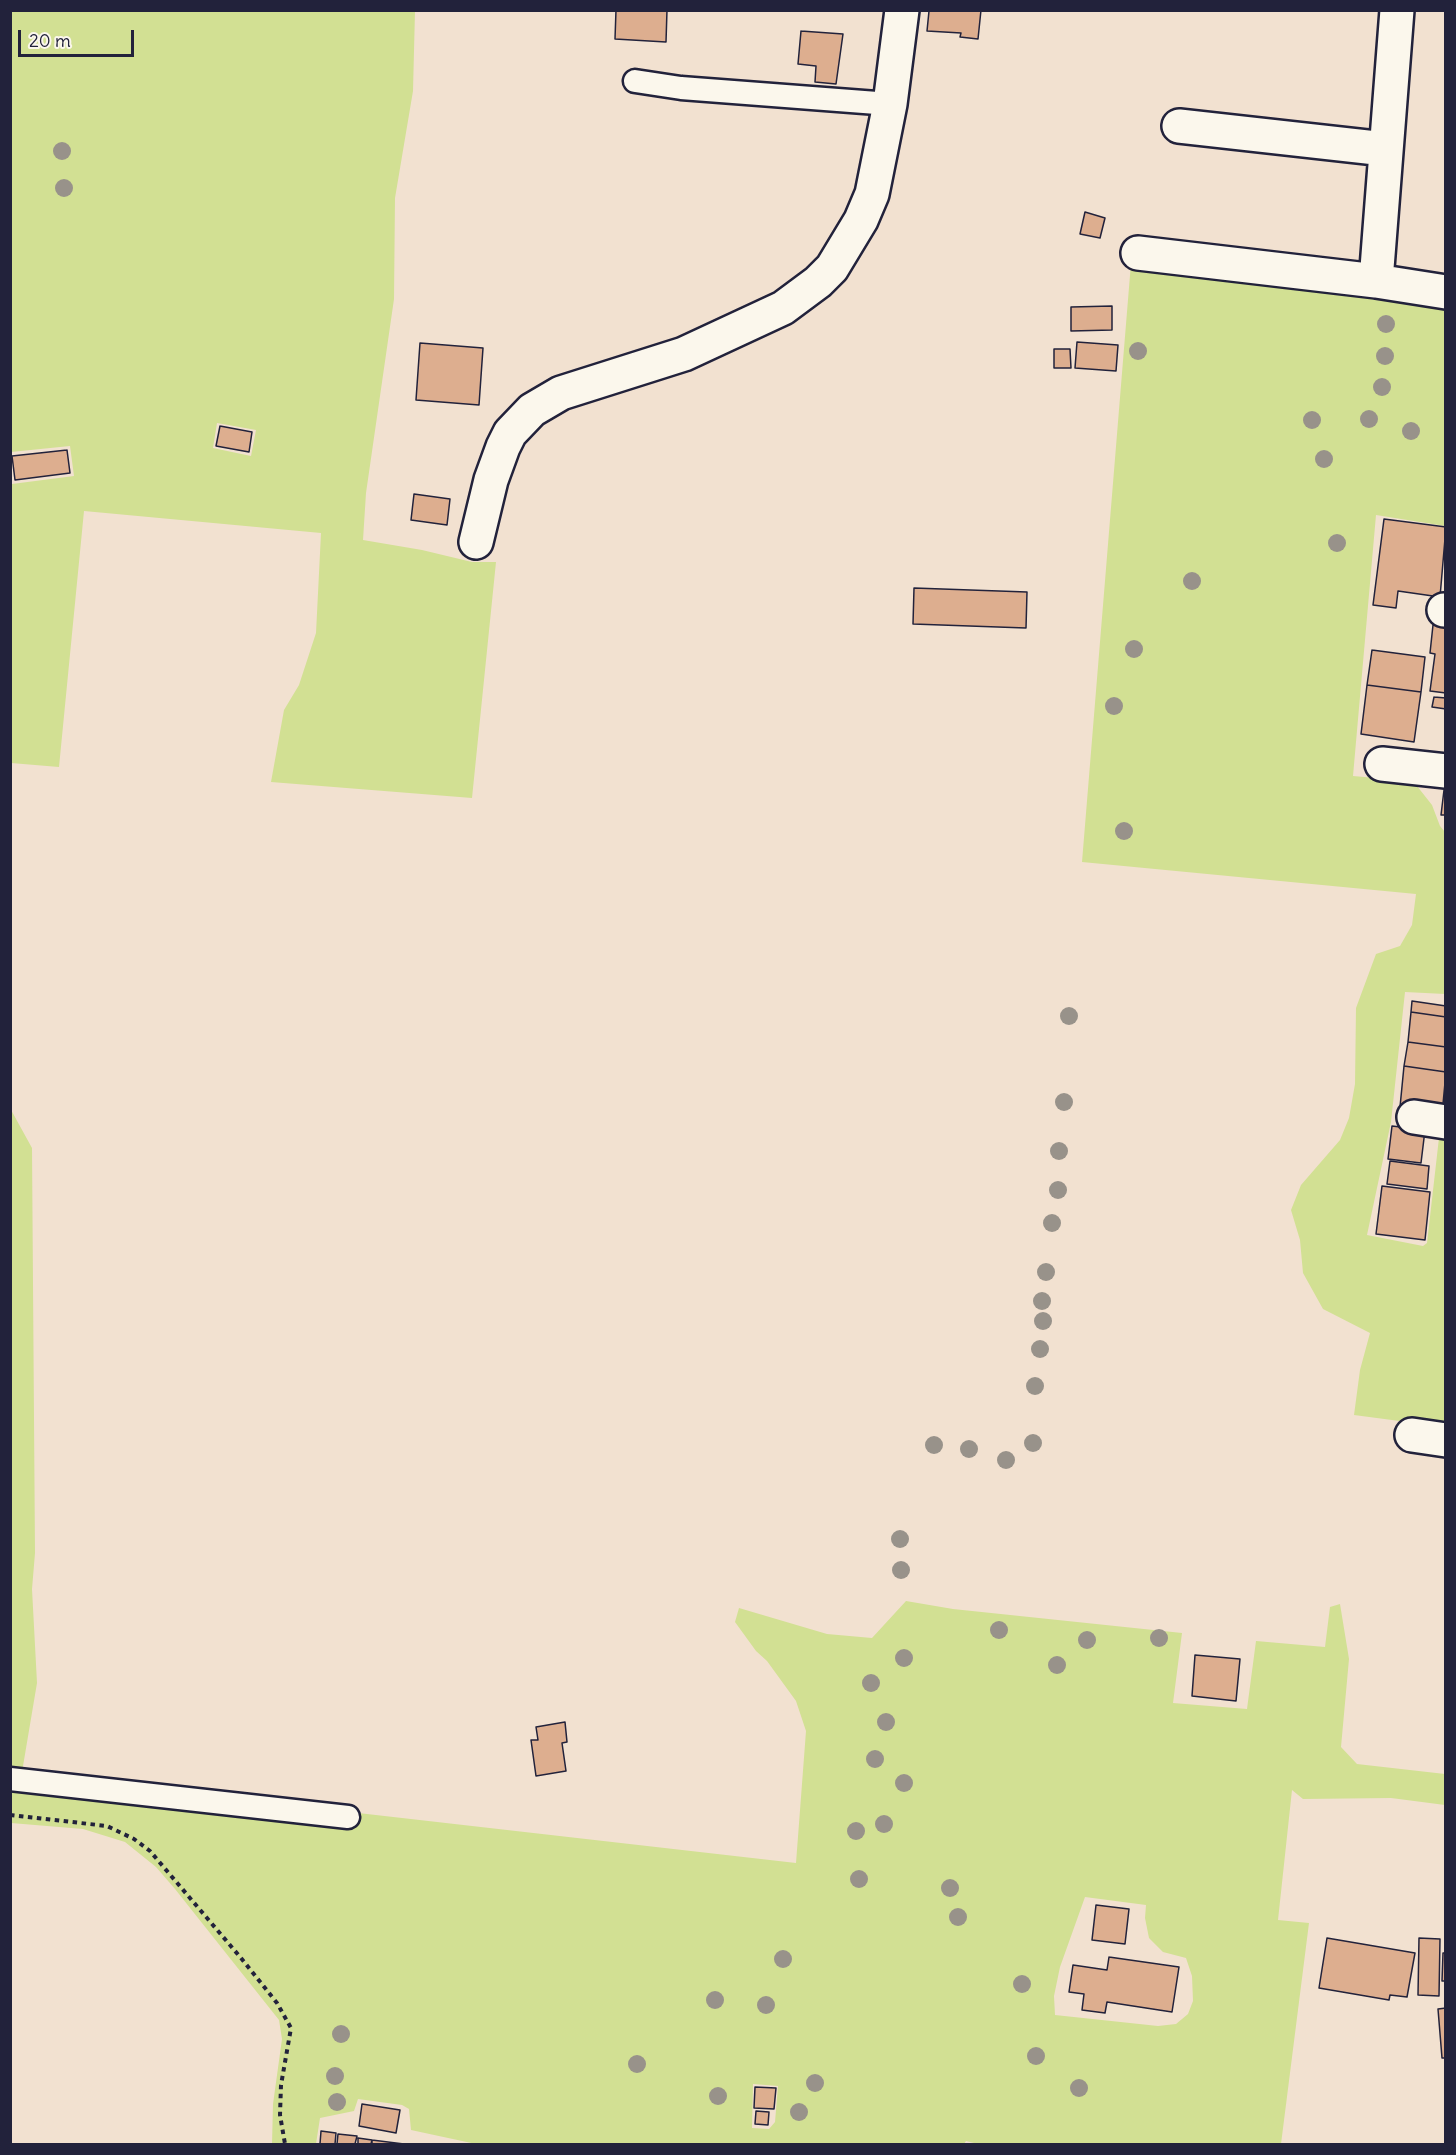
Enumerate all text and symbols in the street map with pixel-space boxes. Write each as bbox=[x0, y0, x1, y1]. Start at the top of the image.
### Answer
scale bar bbox=[21, 18, 136, 56]
text: 20 m bbox=[29, 29, 71, 52]

